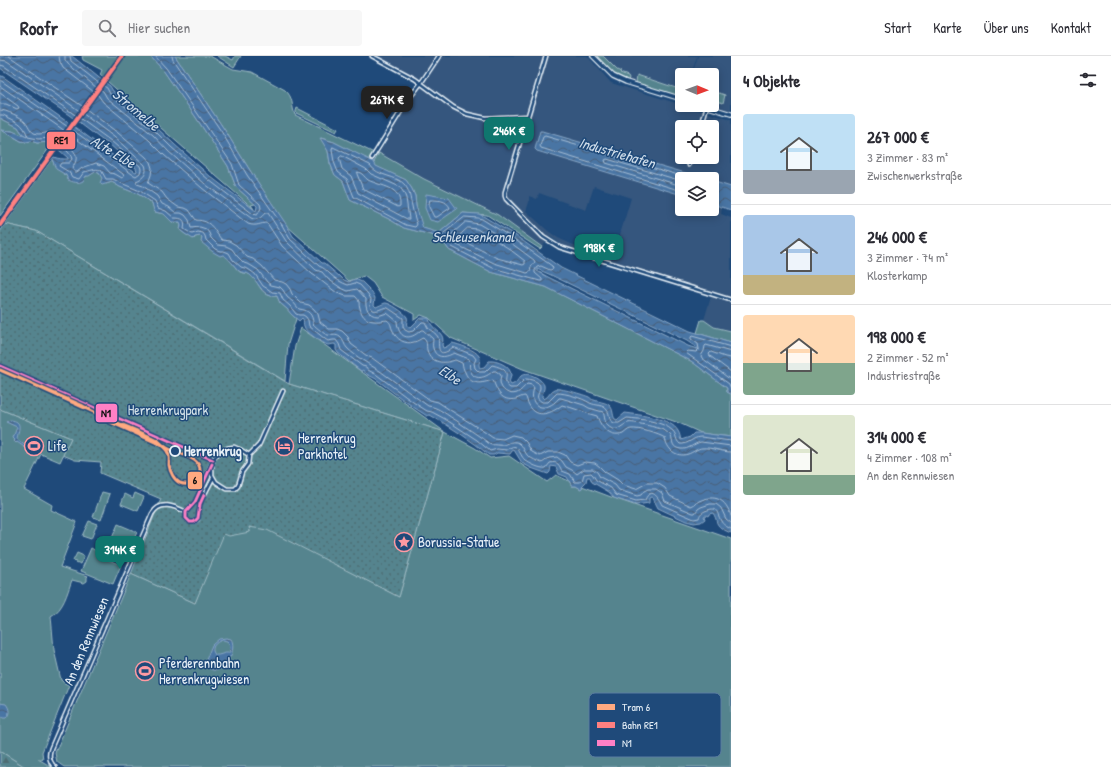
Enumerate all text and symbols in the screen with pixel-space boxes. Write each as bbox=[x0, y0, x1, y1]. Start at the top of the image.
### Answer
search box bbox=[82, 10, 362, 46]
text: Roofr bbox=[20, 15, 58, 41]
icon: search bbox=[96, 17, 118, 39]
text: Hier suchen bbox=[128, 17, 190, 38]
text: Start bbox=[884, 18, 911, 37]
text: Karte bbox=[933, 18, 962, 37]
text: Über uns bbox=[984, 18, 1029, 37]
text: Kontakt bbox=[1051, 18, 1091, 37]
north arrow bbox=[675, 68, 719, 112]
map controls bbox=[675, 68, 719, 216]
text: 4 Objekte bbox=[743, 69, 800, 92]
icon: filters bbox=[1077, 69, 1099, 91]
water label: Stromelbe bbox=[108, 84, 165, 136]
pin: 267K € bbox=[354, 86, 420, 120]
text: 267K € bbox=[370, 90, 404, 108]
pin: 246K € bbox=[476, 117, 542, 151]
button: locate bbox=[675, 120, 719, 164]
text: 246K € bbox=[493, 121, 525, 139]
text: 267 000 € bbox=[867, 125, 929, 148]
water label: Alte Elbe bbox=[87, 130, 140, 174]
icon: home bbox=[775, 130, 823, 178]
line badge: RE1 bbox=[46, 131, 76, 150]
water label: Industriehafen bbox=[577, 132, 659, 174]
text: RE1 bbox=[54, 133, 68, 147]
text: 3 Zimmer · 83 m² bbox=[867, 148, 948, 166]
text: Zwischenwerkstraße bbox=[867, 166, 962, 184]
button: layers bbox=[675, 172, 719, 216]
text: 246 000 € bbox=[867, 225, 927, 248]
water label: Schleusenkanal bbox=[432, 226, 515, 247]
icon: home bbox=[775, 231, 823, 279]
pin: 198K € bbox=[566, 234, 632, 268]
text: 198K € bbox=[583, 238, 615, 256]
text: 3 Zimmer · 74 m² bbox=[867, 248, 948, 266]
text: Klosterkamp bbox=[867, 266, 927, 284]
text: 198 000 € bbox=[867, 325, 926, 348]
icon: home bbox=[775, 331, 823, 379]
text: 2 Zimmer · 52 m² bbox=[867, 348, 948, 366]
water label: Elbe bbox=[435, 360, 466, 390]
text: Industriestraße bbox=[867, 366, 940, 384]
park label: Herrenkrugpark bbox=[128, 400, 208, 420]
line badge: N1 bbox=[95, 403, 118, 423]
text: N1 bbox=[101, 406, 111, 420]
text: 314 000 € bbox=[867, 425, 926, 448]
place label: Herrenkrug Parkhotel bbox=[298, 428, 356, 463]
icon: home bbox=[775, 431, 823, 479]
sports icon: Life bbox=[23, 435, 45, 457]
hotel icon: Herrenkrug Parkhotel bbox=[273, 435, 295, 457]
place label: Life bbox=[48, 436, 67, 455]
place label: Herrenkrug bbox=[184, 441, 242, 462]
marker: Herrenkrug bbox=[169, 445, 181, 457]
text: 4 Zimmer · 108 m² bbox=[867, 448, 952, 466]
text: An den Rennwiesen bbox=[867, 466, 954, 484]
line badge: 6 bbox=[187, 471, 203, 490]
text: 6 bbox=[193, 473, 198, 487]
place icon: Borussia-Statue bbox=[393, 531, 415, 553]
place label: Borussia-Statue bbox=[418, 532, 500, 551]
pin: 314K € bbox=[87, 536, 153, 570]
text: 314K € bbox=[104, 540, 136, 558]
street label: An den Rennwiesen bbox=[58, 594, 113, 688]
place label: Pferderennbahn Herrenkrugwiesen bbox=[159, 653, 249, 689]
sports icon: Pferderennbahn Herrenkrugwiesen bbox=[134, 660, 156, 682]
legend bbox=[589, 693, 721, 757]
text: Tram 6 bbox=[622, 700, 651, 714]
text: Bahn RE1 bbox=[622, 718, 658, 732]
text: N1 bbox=[622, 736, 632, 750]

